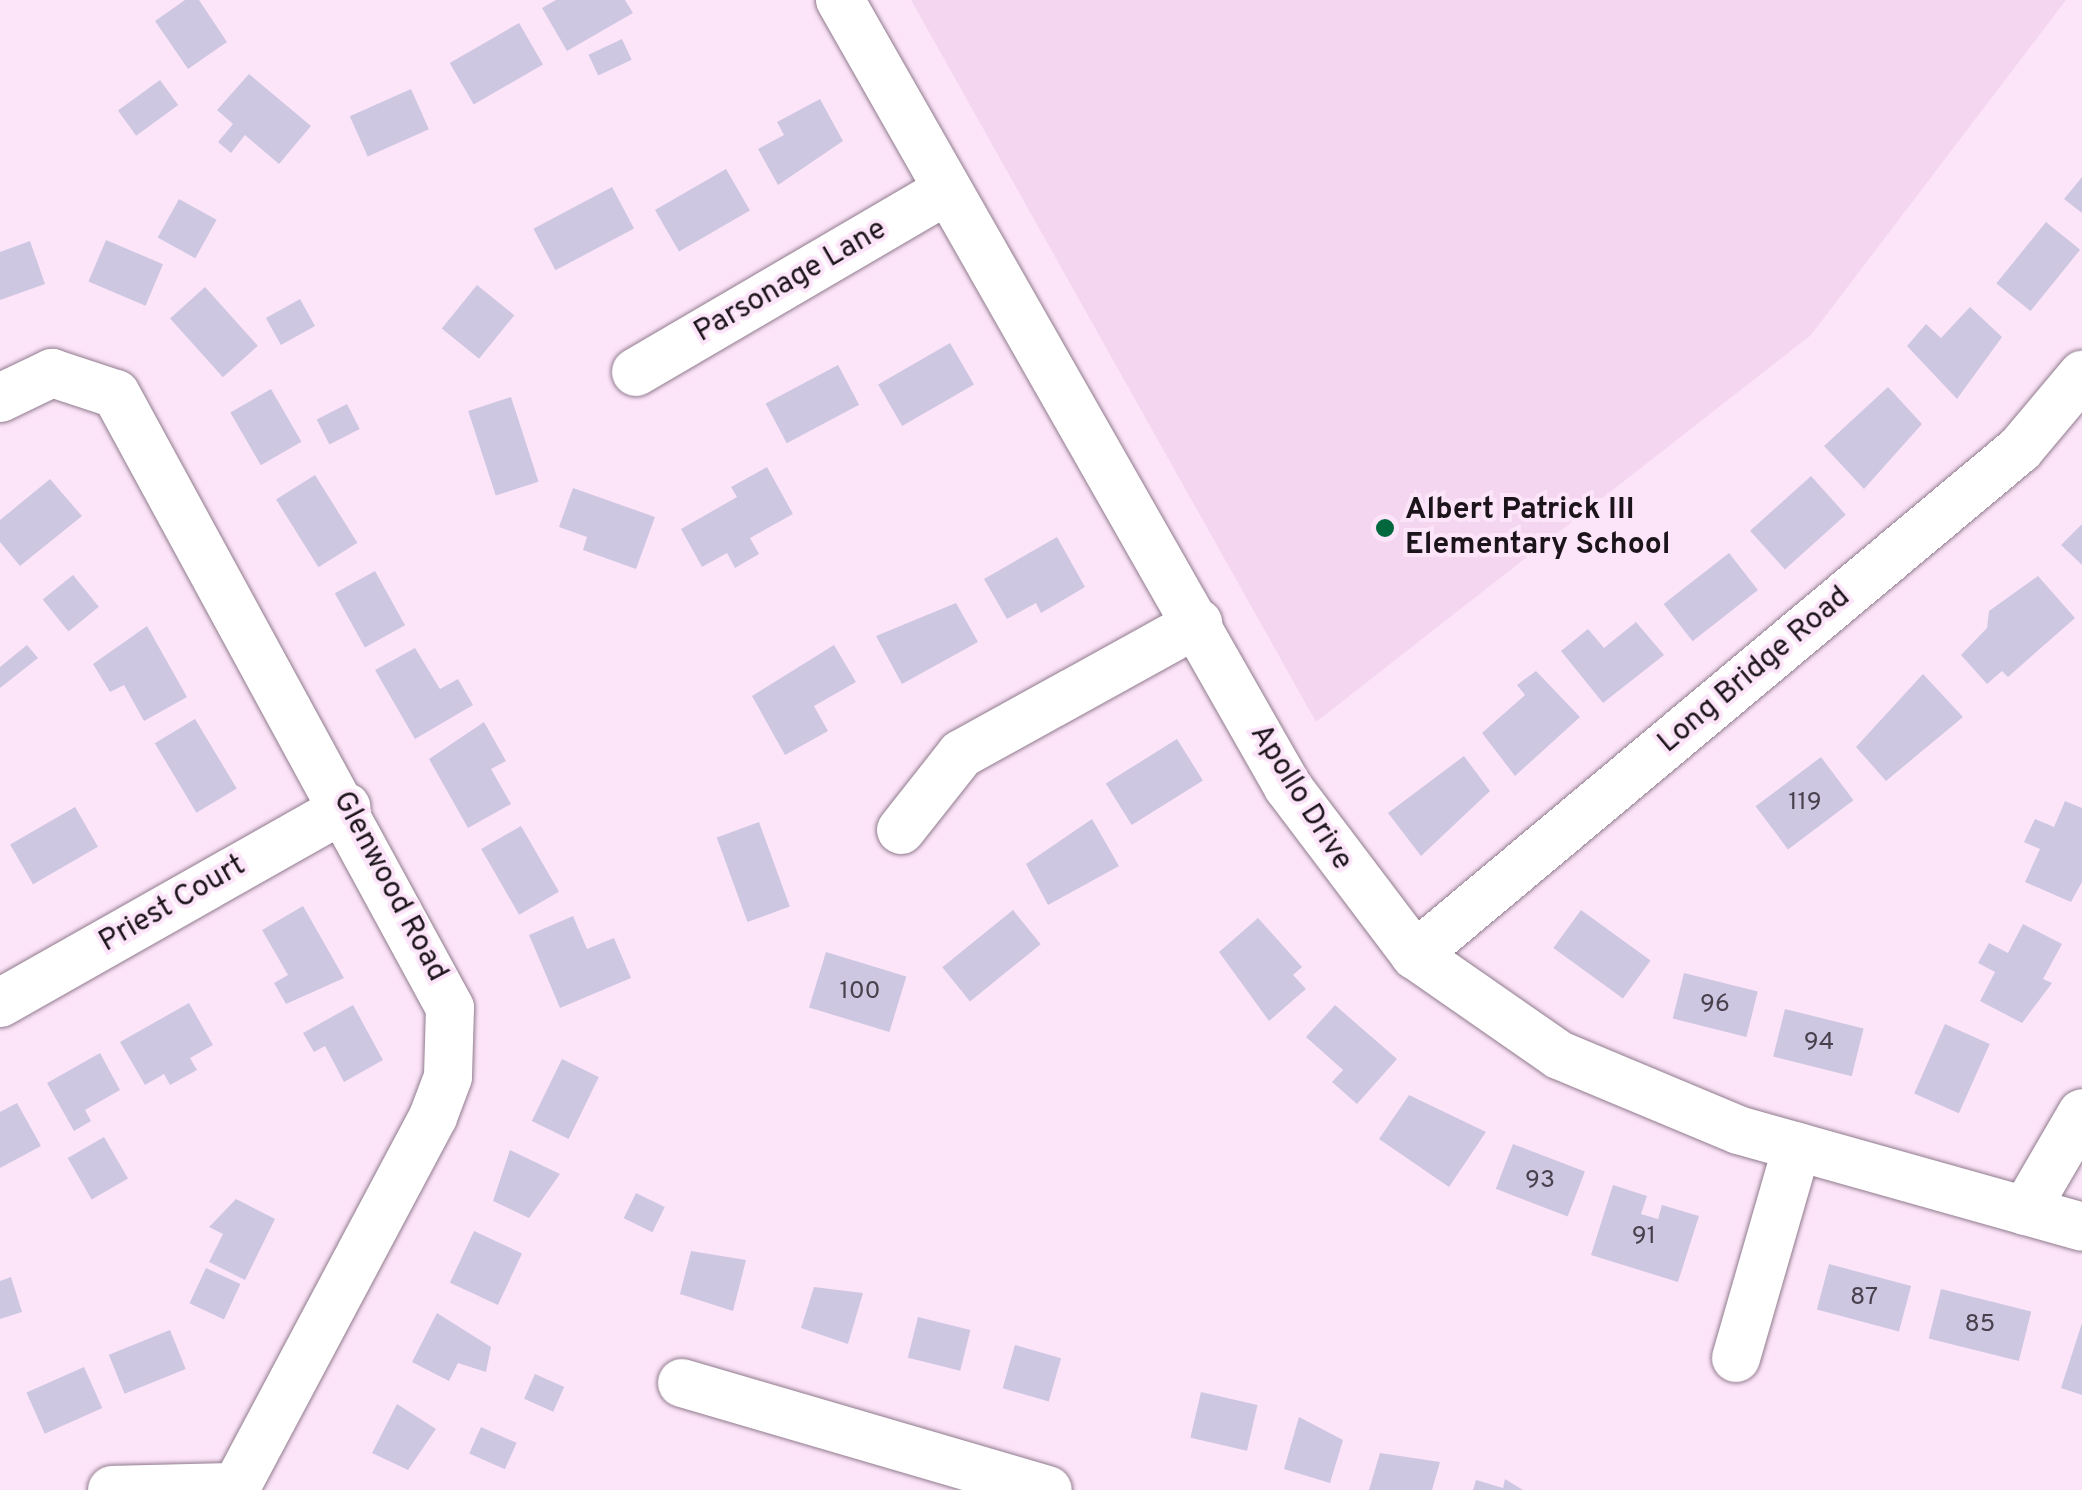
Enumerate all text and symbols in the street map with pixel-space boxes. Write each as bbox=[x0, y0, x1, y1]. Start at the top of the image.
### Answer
street label: Parsonage Lane bbox=[689, 212, 893, 352]
place label: Albert Patrick III Elementary School bbox=[1405, 493, 1671, 564]
marker: Albert Patrick III Elementary School bbox=[1374, 517, 1396, 539]
street label: Long Bridge Road bbox=[1652, 580, 1858, 762]
street label: Apollo Drive bbox=[1241, 718, 1359, 878]
street label: Glenwood Road bbox=[324, 786, 454, 988]
house number: 119 bbox=[1788, 788, 1822, 818]
street label: Priest Court bbox=[93, 849, 253, 961]
house number: 100 bbox=[839, 977, 881, 1007]
house number: 96 bbox=[1700, 990, 1730, 1020]
house number: 94 bbox=[1804, 1028, 1834, 1058]
house number: 93 bbox=[1525, 1166, 1555, 1196]
house number: 91 bbox=[1632, 1222, 1656, 1252]
house number: 87 bbox=[1850, 1283, 1878, 1313]
house number: 85 bbox=[1965, 1310, 1995, 1340]

